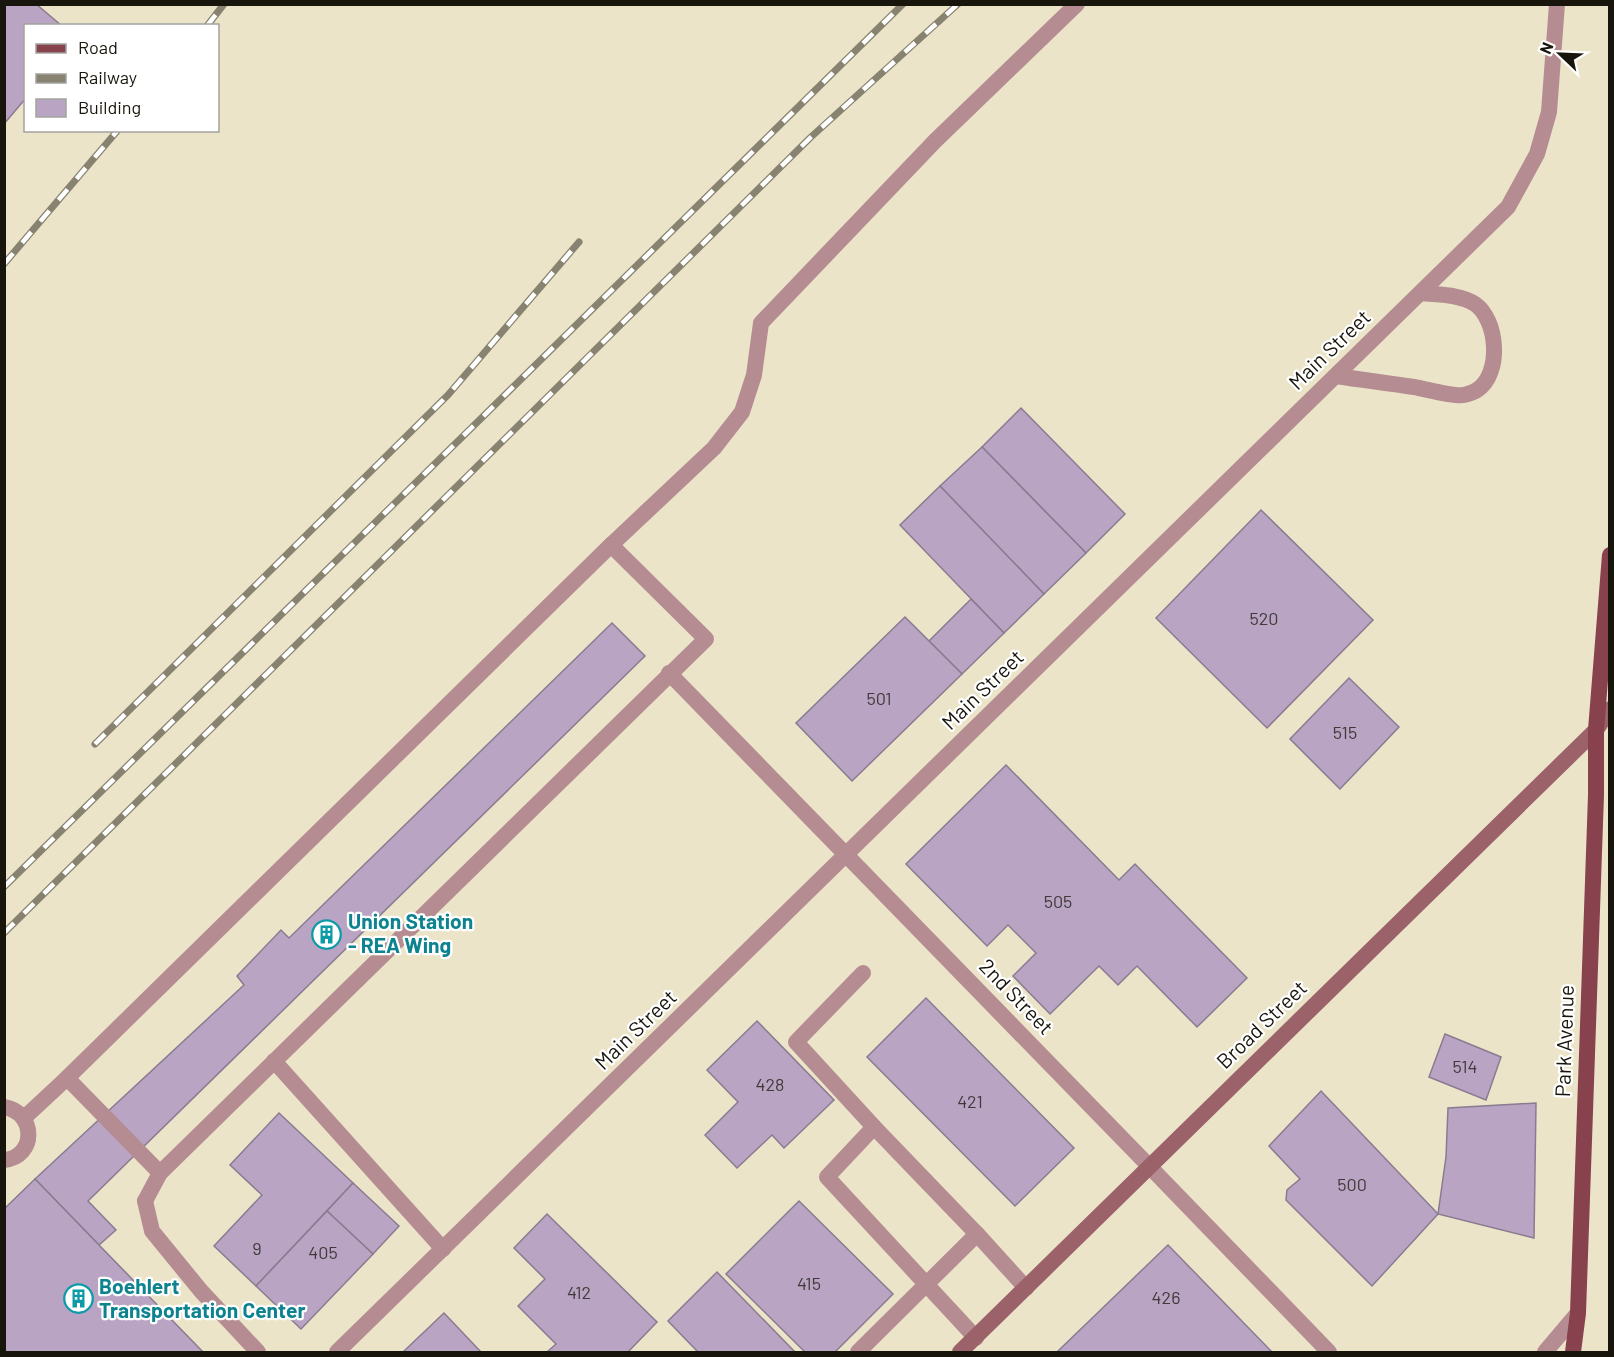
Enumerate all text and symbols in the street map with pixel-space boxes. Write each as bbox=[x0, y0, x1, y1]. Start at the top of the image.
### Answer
legend bbox=[24, 24, 219, 132]
north arrow bbox=[1530, 24, 1590, 84]
text: Road bbox=[78, 36, 118, 58]
text: N bbox=[1535, 39, 1557, 57]
text: Railway bbox=[78, 66, 137, 88]
text: Building bbox=[78, 96, 141, 118]
street label: Main Street bbox=[1283, 304, 1375, 394]
house number: 520 bbox=[1249, 607, 1279, 629]
street label: Main Street bbox=[936, 644, 1028, 734]
house number: 501 bbox=[866, 687, 892, 709]
house number: 515 bbox=[1333, 721, 1357, 743]
house number: 505 bbox=[1044, 890, 1072, 912]
place label: Union Station - REA Wing bbox=[348, 908, 473, 957]
building icon: Union Station - REA Wing bbox=[311, 918, 343, 950]
street label: 2nd Street bbox=[975, 953, 1059, 1039]
street label: Broad Street bbox=[1211, 975, 1311, 1073]
street label: Main Street bbox=[589, 984, 681, 1074]
street label: Park Avenue bbox=[1549, 984, 1578, 1097]
house number: 514 bbox=[1453, 1055, 1477, 1077]
house number: 428 bbox=[756, 1073, 784, 1095]
house number: 421 bbox=[957, 1090, 983, 1112]
house number: 500 bbox=[1337, 1173, 1367, 1195]
house number: 9 bbox=[252, 1237, 262, 1259]
house number: 405 bbox=[308, 1241, 338, 1263]
house number: 415 bbox=[797, 1272, 821, 1294]
place label: Boehlert Transportation Center bbox=[99, 1273, 305, 1322]
house number: 412 bbox=[567, 1281, 591, 1303]
building icon: Boehlert Transportation Center bbox=[62, 1283, 94, 1315]
house number: 426 bbox=[1152, 1286, 1180, 1308]

